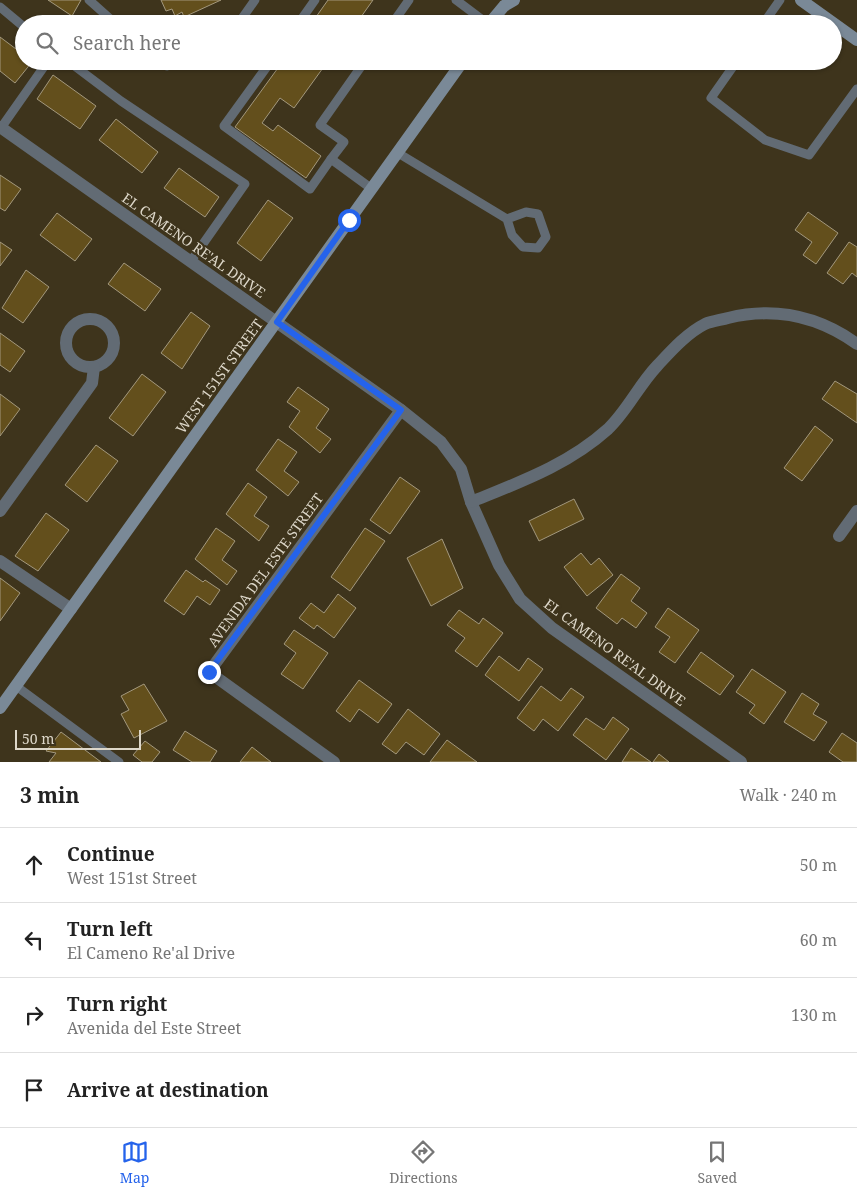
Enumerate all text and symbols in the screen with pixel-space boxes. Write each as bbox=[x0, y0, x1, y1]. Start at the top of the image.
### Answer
search box bbox=[15, 15, 842, 70]
icon: search bbox=[33, 29, 61, 57]
text: Search here bbox=[73, 30, 181, 56]
street label: EL CAMENO RE'AL DRIVE bbox=[119, 188, 270, 302]
route start bbox=[338, 209, 361, 232]
street label: WEST 151ST STREET bbox=[171, 315, 267, 437]
street label: AVENIDA DEL ESTE STREET bbox=[203, 489, 327, 651]
street label: EL CAMENO RE'AL DRIVE bbox=[540, 594, 690, 710]
route end bbox=[198, 661, 221, 684]
scale bar bbox=[15, 727, 141, 750]
text: 50 m bbox=[22, 729, 55, 748]
text: 3 min bbox=[20, 781, 79, 809]
text: Walk · 240 m bbox=[740, 784, 837, 806]
text: Continue bbox=[67, 841, 155, 867]
icon: ahead bbox=[20, 851, 48, 879]
text: 50 m bbox=[800, 854, 837, 876]
text: West 151st Street bbox=[67, 867, 197, 889]
text: Turn left bbox=[67, 916, 153, 942]
icon: left bbox=[20, 926, 48, 954]
text: 60 m bbox=[800, 929, 837, 951]
text: El Cameno Re'al Drive bbox=[67, 942, 235, 964]
text: Turn right bbox=[67, 991, 167, 1017]
icon: right bbox=[20, 1001, 48, 1029]
text: 130 m bbox=[791, 1004, 837, 1026]
text: Avenida del Este Street bbox=[67, 1017, 241, 1039]
icon: arrive bbox=[20, 1076, 48, 1104]
text: Arrive at destination bbox=[67, 1077, 269, 1103]
tab: Map bbox=[120, 1138, 149, 1187]
tab: Directions bbox=[389, 1138, 458, 1187]
tab: Saved bbox=[697, 1138, 737, 1187]

